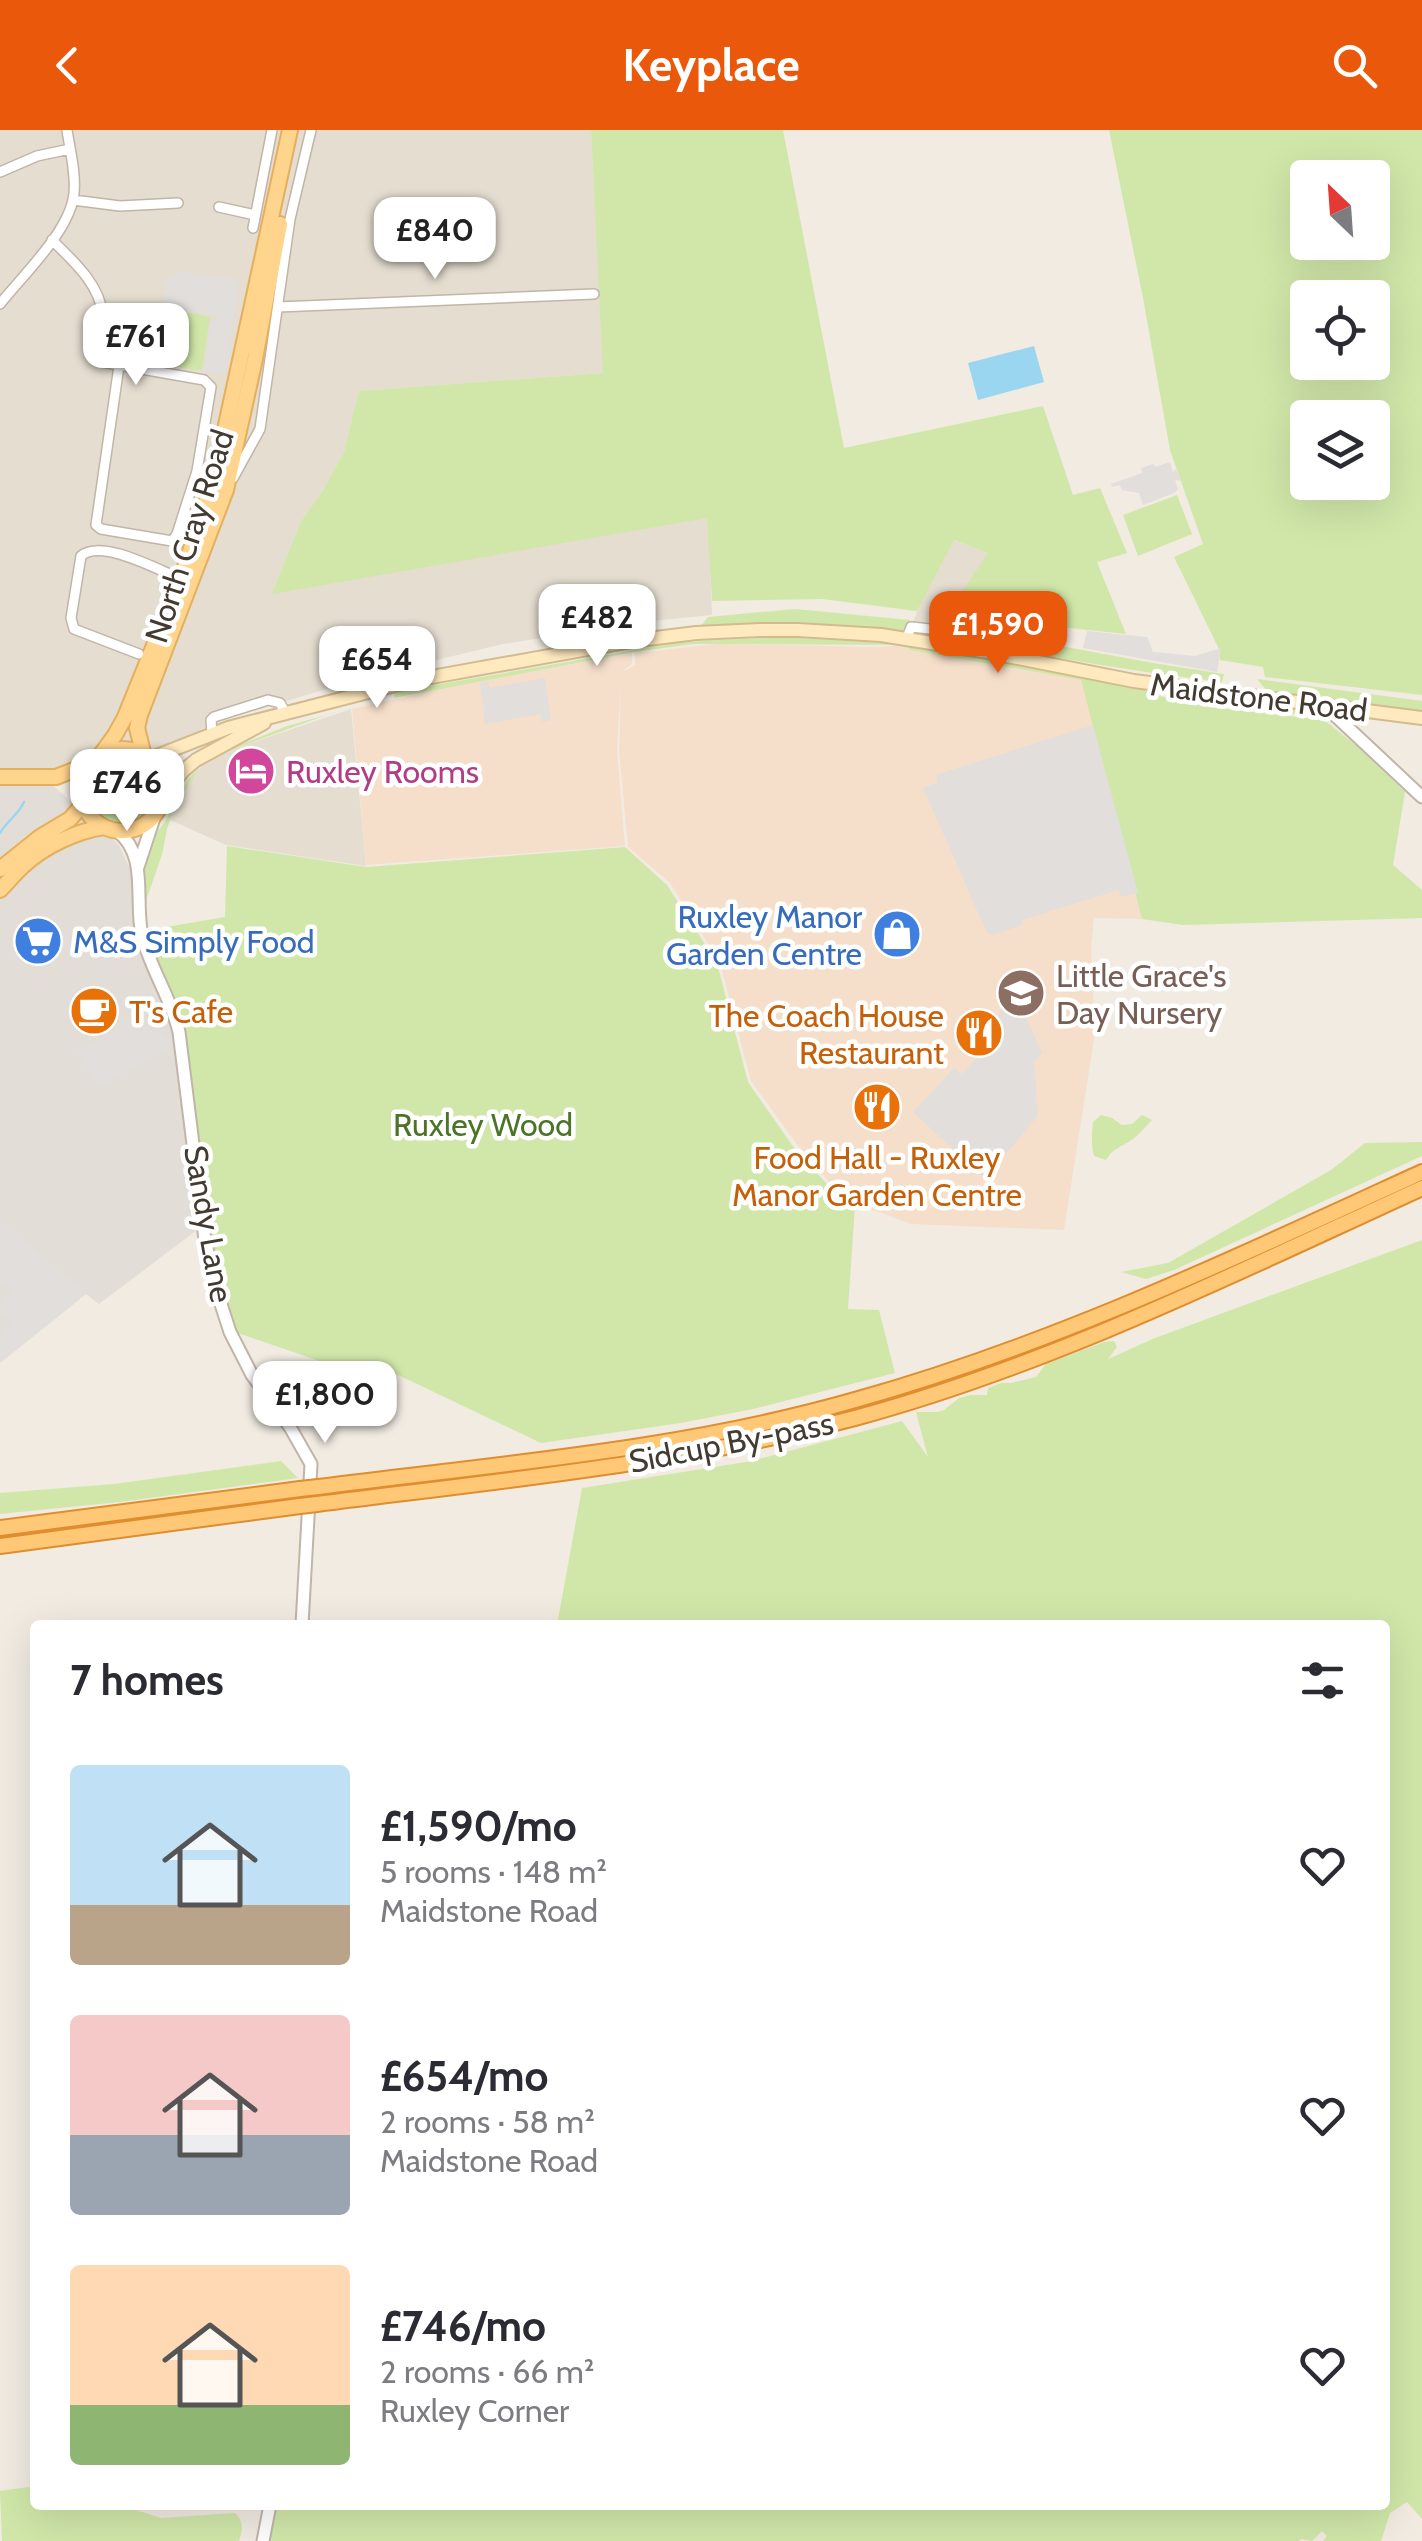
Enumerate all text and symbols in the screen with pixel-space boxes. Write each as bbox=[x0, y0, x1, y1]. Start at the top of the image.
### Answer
icon: back bbox=[40, 38, 95, 93]
text: Keyplace bbox=[622, 38, 800, 92]
icon: search bbox=[1327, 38, 1382, 93]
north arrow bbox=[1290, 160, 1390, 260]
map controls bbox=[1290, 160, 1390, 500]
pin: £840 bbox=[376, 197, 494, 282]
text: £840 bbox=[396, 210, 474, 249]
button: locate bbox=[1290, 280, 1390, 380]
pin: £761 bbox=[77, 303, 195, 388]
text: £761 bbox=[105, 316, 167, 355]
button: layers bbox=[1290, 400, 1390, 500]
street label: North Cray Road bbox=[136, 424, 242, 648]
pin: £482 bbox=[538, 584, 656, 669]
pin: £1,590 bbox=[917, 591, 1079, 676]
text: £482 bbox=[561, 597, 633, 636]
text: £1,590 bbox=[951, 604, 1045, 643]
pin: £654 bbox=[318, 626, 436, 711]
text: £654 bbox=[341, 639, 413, 678]
street label: Maidstone Road bbox=[1148, 664, 1370, 730]
hotel icon: Ruxley Rooms bbox=[225, 745, 277, 797]
pin: £746 bbox=[68, 749, 186, 834]
place label: Ruxley Rooms bbox=[286, 752, 479, 791]
text: £746 bbox=[92, 762, 162, 801]
place label: Ruxley Manor Garden Centre bbox=[666, 897, 863, 973]
shop icon: Ruxley Manor Garden Centre bbox=[871, 908, 923, 960]
supermarket icon: M&S Simply Food bbox=[12, 915, 64, 967]
place label: M&S Simply Food bbox=[73, 922, 315, 961]
place label: Little Grace's Day Nursery bbox=[1056, 956, 1227, 1032]
school or university icon: Little Grace's Day Nursery bbox=[995, 967, 1047, 1019]
cafe icon: T's Cafe bbox=[68, 985, 120, 1037]
place label: T's Cafe bbox=[129, 992, 233, 1031]
place label: The Coach House Restaurant bbox=[709, 996, 944, 1072]
restaurant icon: The Coach House Restaurant bbox=[953, 1007, 1005, 1059]
restaurant icon: Food Hall - Ruxley Manor Garden Centre bbox=[851, 1081, 903, 1133]
park label: Ruxley Wood bbox=[393, 1105, 573, 1144]
place label: Food Hall - Ruxley Manor Garden Centre bbox=[732, 1138, 1022, 1214]
street label: Sandy Lane bbox=[176, 1142, 242, 1306]
pin: £1,800 bbox=[244, 1361, 406, 1446]
text: £1,800 bbox=[275, 1374, 375, 1413]
street label: Sidcup By-pass bbox=[626, 1403, 836, 1481]
icon: filters bbox=[1295, 1653, 1350, 1708]
text: 7 homes bbox=[70, 1654, 224, 1706]
text: £1,590/mo bbox=[380, 1800, 577, 1852]
icon: home bbox=[150, 1805, 270, 1925]
icon: heart bbox=[1295, 1838, 1350, 1893]
text: 5 rooms · 148 m² bbox=[380, 1852, 607, 1891]
text: Maidstone Road bbox=[380, 1891, 598, 1930]
text: £654/mo bbox=[380, 2050, 549, 2102]
icon: home bbox=[150, 2055, 270, 2175]
icon: heart bbox=[1295, 2088, 1350, 2143]
text: 2 rooms · 58 m² bbox=[380, 2102, 595, 2141]
text: Maidstone Road bbox=[380, 2141, 598, 2180]
text: £746/mo bbox=[380, 2300, 546, 2352]
icon: home bbox=[150, 2305, 270, 2425]
icon: heart bbox=[1295, 2338, 1350, 2393]
text: 2 rooms · 66 m² bbox=[380, 2352, 594, 2391]
text: Ruxley Corner bbox=[380, 2391, 569, 2430]

